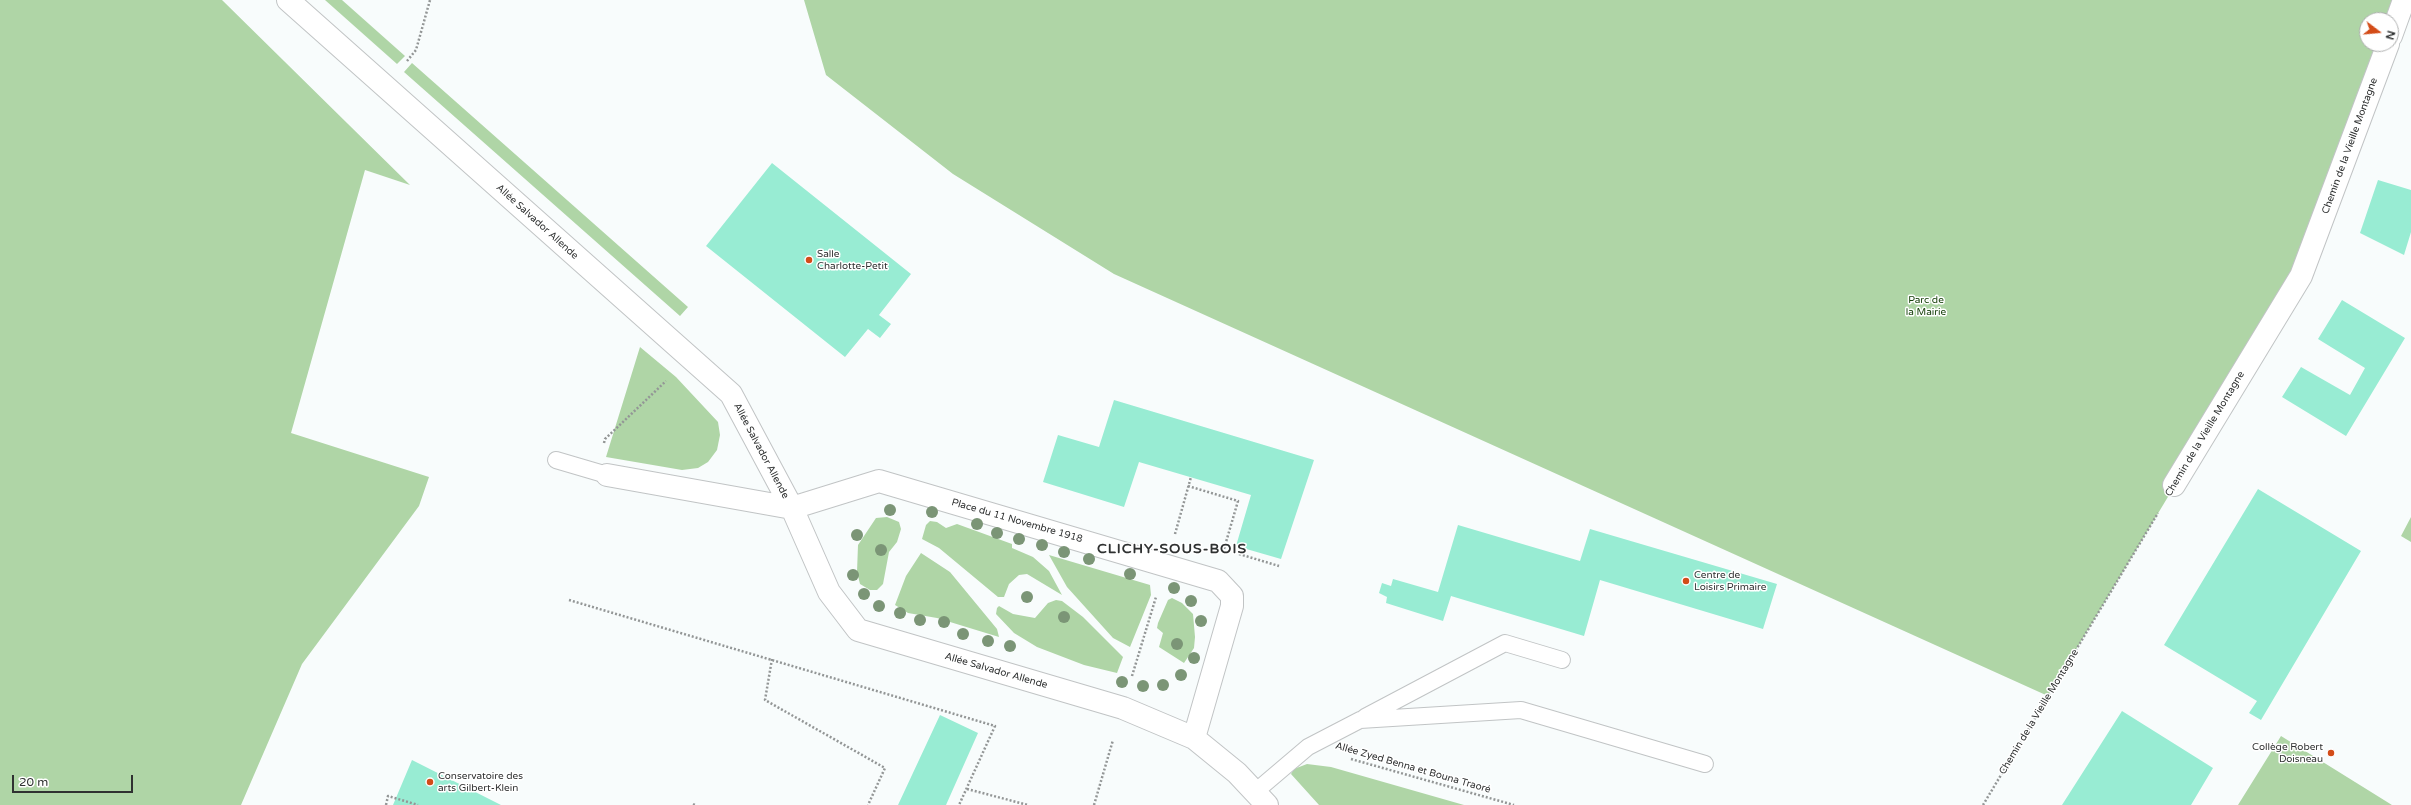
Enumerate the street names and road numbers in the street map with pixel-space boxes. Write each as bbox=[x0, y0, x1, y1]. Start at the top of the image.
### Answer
street label: Chemin de la Vieille Montagne bbox=[2320, 76, 2380, 216]
street label: Allée Salvador Allende bbox=[493, 182, 581, 262]
street label: Chemin de la Vieille Montagne bbox=[2163, 369, 2247, 499]
street label: Allée Salvador Allende bbox=[731, 401, 791, 501]
street label: Place du 11 Novembre 1918 bbox=[950, 497, 1084, 545]
street label: Chemin de la Vieille Montagne bbox=[1997, 647, 2081, 777]
street label: Allée Salvador Allende bbox=[943, 651, 1049, 691]
street label: Allée Zyed Benna et Bouna Traoré bbox=[1334, 740, 1492, 796]

